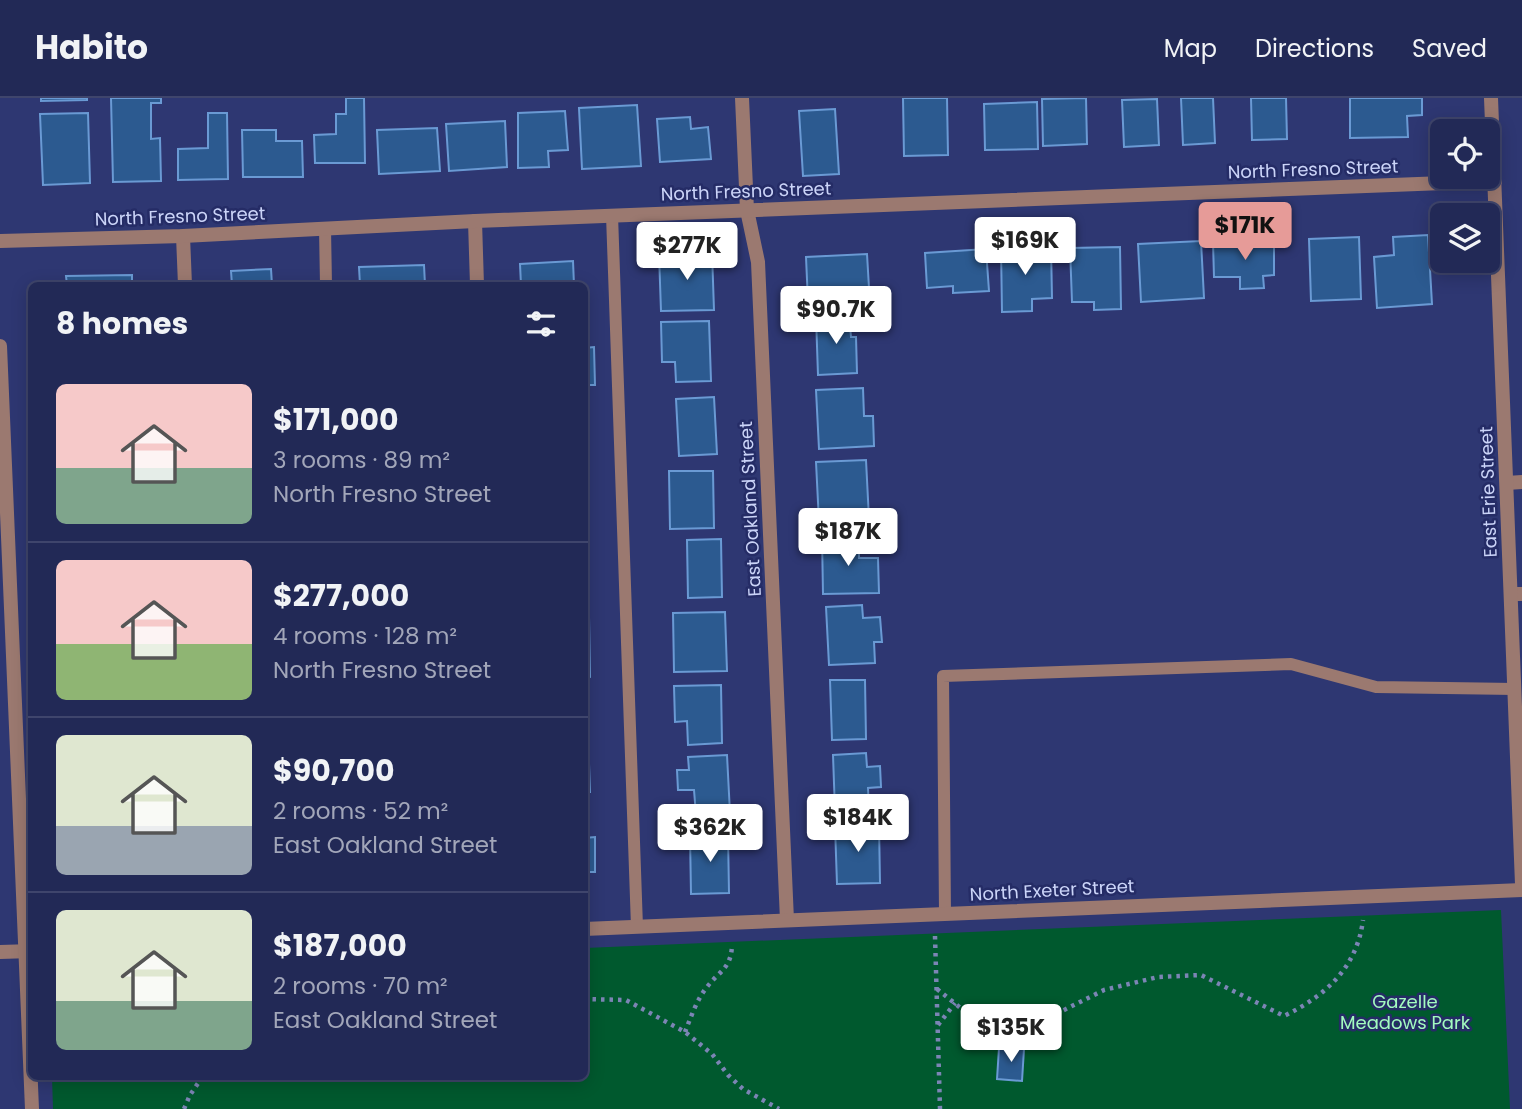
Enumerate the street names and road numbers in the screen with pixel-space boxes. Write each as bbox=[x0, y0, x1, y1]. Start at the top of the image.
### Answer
street label: North Fresno Street bbox=[1227, 154, 1399, 184]
street label: North Fresno Street bbox=[660, 176, 832, 206]
street label: North Fresno Street bbox=[94, 201, 266, 231]
street label: East Oakland Street bbox=[733, 421, 767, 597]
street label: East Erie Street bbox=[1473, 426, 1503, 558]
street label: North Exeter Street bbox=[969, 873, 1135, 907]

